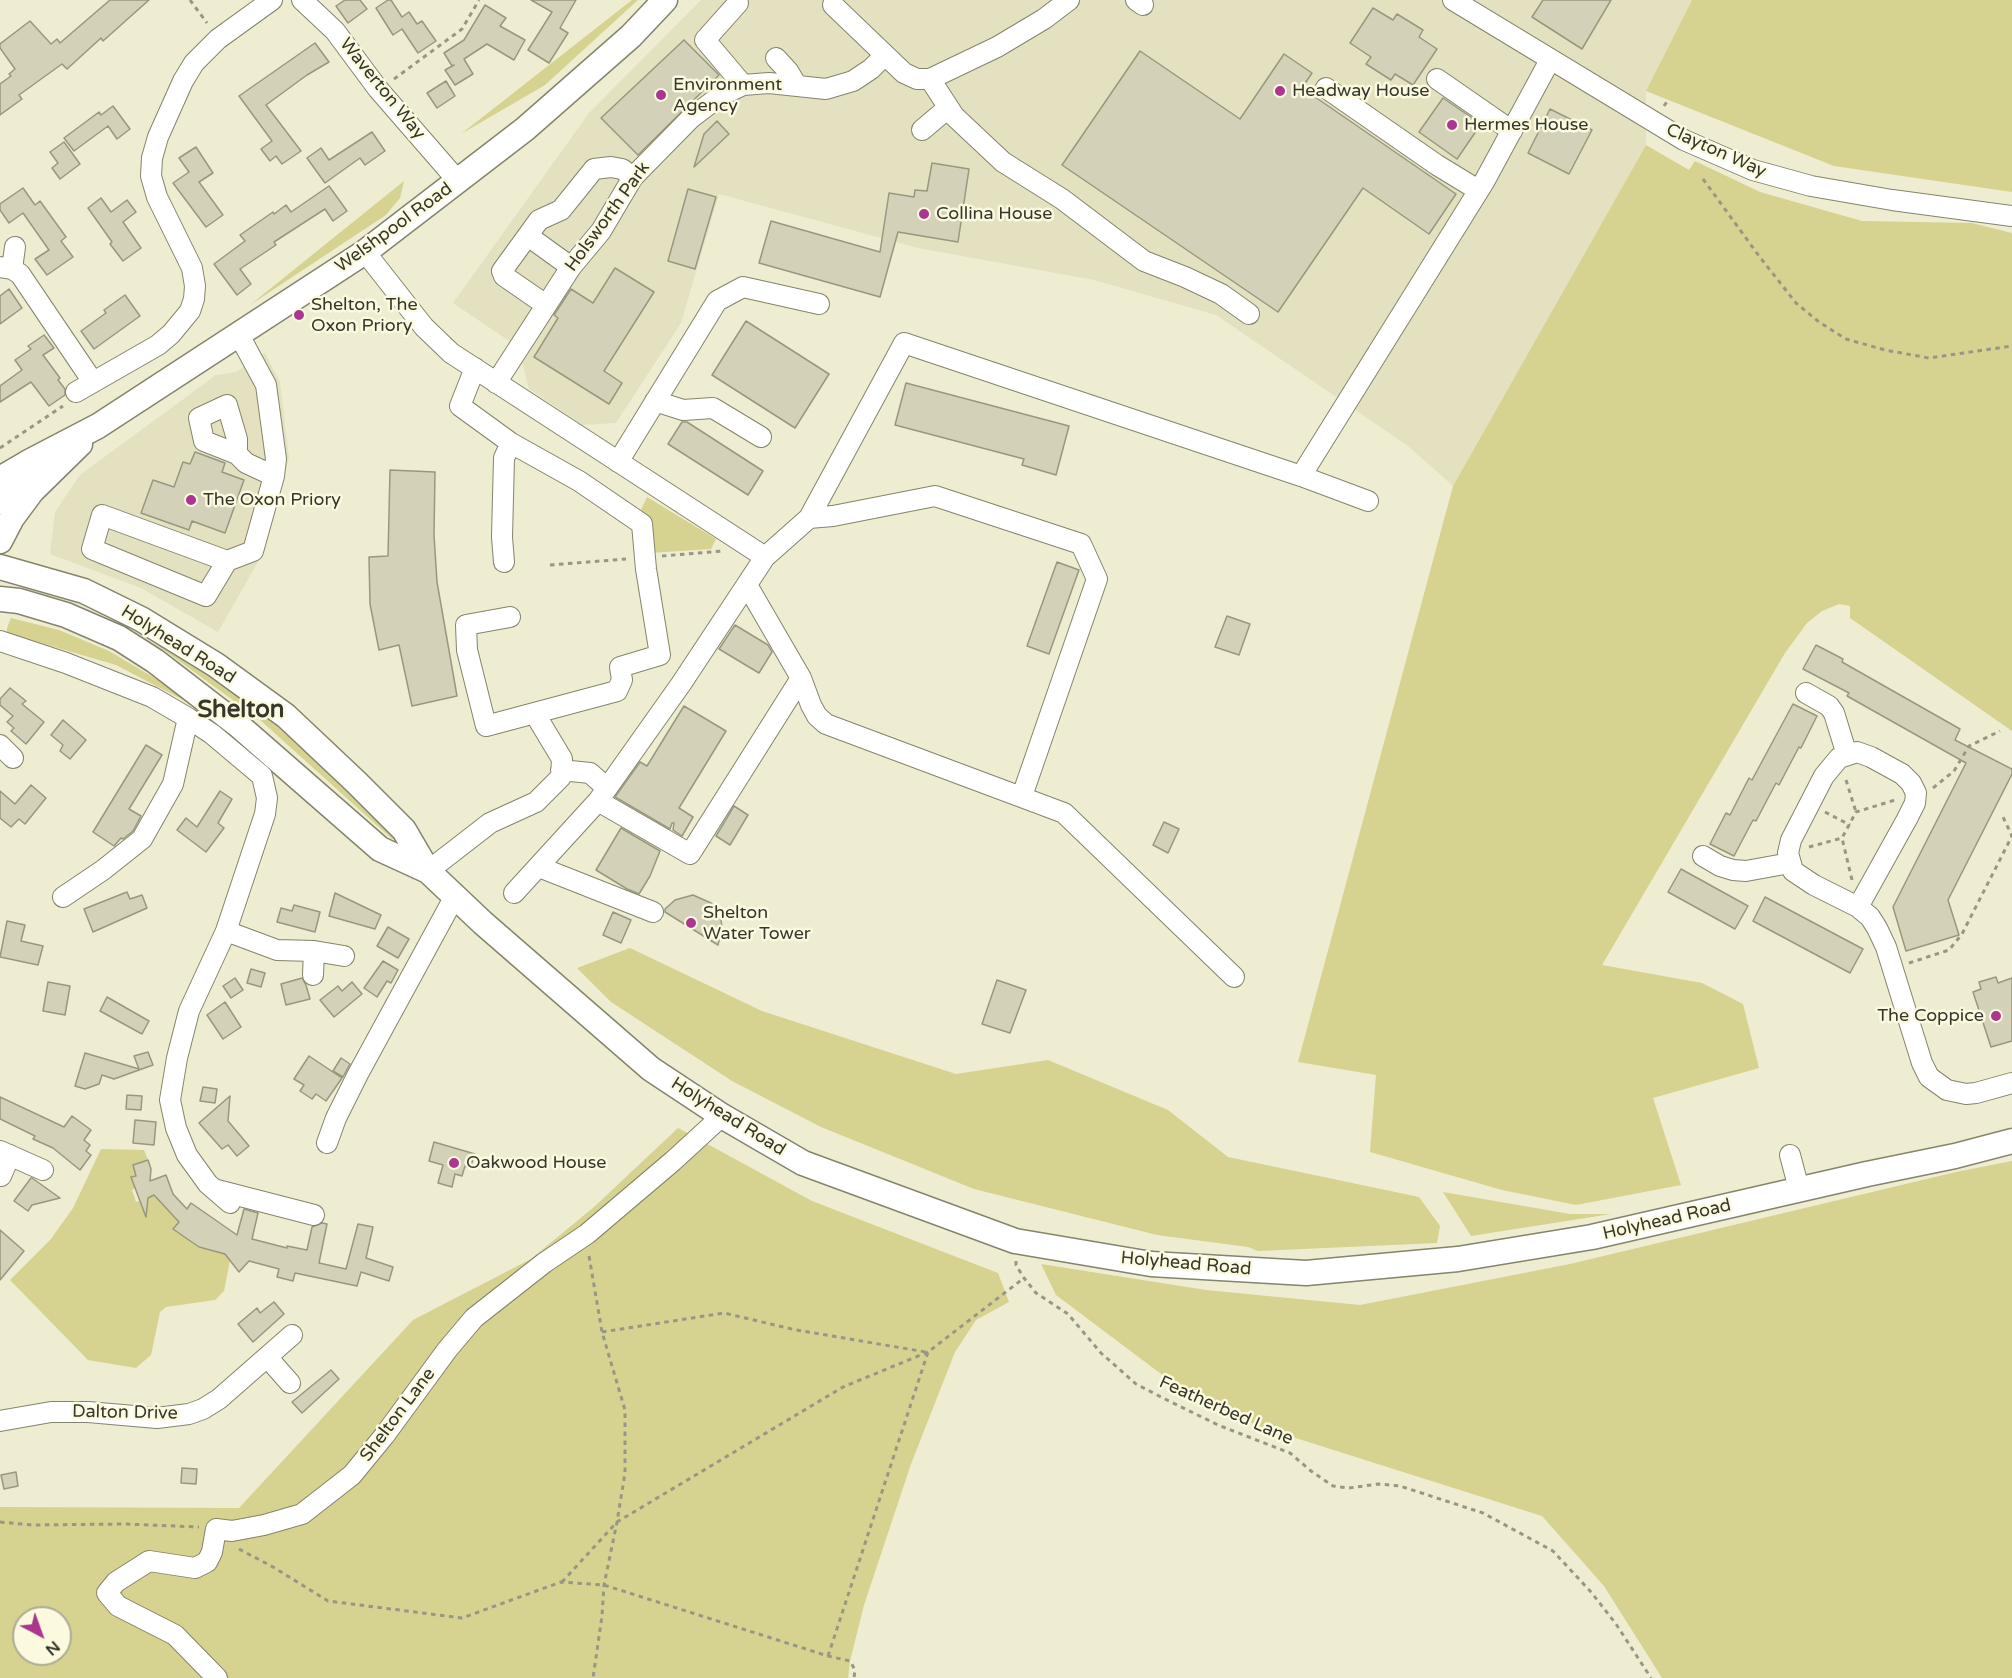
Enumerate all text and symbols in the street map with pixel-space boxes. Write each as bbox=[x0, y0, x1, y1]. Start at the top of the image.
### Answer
street label: Waverton Way bbox=[334, 34, 430, 144]
place label: Environment Agency bbox=[673, 74, 782, 116]
place label: Headway House bbox=[1292, 80, 1430, 102]
marker: Headway House bbox=[1273, 84, 1287, 98]
marker: Environment Agency bbox=[654, 88, 668, 102]
place label: Hermes House bbox=[1464, 114, 1589, 136]
marker: Hermes House bbox=[1445, 118, 1459, 132]
street label: Clayton Way bbox=[1663, 119, 1769, 183]
street label: Holsworth Park bbox=[561, 158, 655, 276]
street label: Welshpool Road bbox=[331, 178, 457, 278]
place label: Collina House bbox=[936, 203, 1052, 225]
marker: Collina House bbox=[917, 207, 931, 221]
place label: Shelton, The Oxon Priory bbox=[311, 294, 418, 336]
marker: Shelton, The Oxon Priory bbox=[292, 308, 306, 322]
place label: The Oxon Priory bbox=[203, 489, 341, 511]
marker: The Oxon Priory bbox=[184, 493, 198, 507]
street label: Holyhead Road bbox=[117, 601, 239, 689]
district label: Shelton bbox=[198, 697, 284, 725]
place label: Shelton Water Tower bbox=[703, 902, 811, 944]
marker: Shelton Water Tower bbox=[684, 916, 698, 930]
place label: The Coppice bbox=[1877, 1005, 1984, 1027]
marker: The Coppice bbox=[1989, 1009, 2003, 1023]
street label: Holyhead Road bbox=[667, 1073, 789, 1161]
place label: Oakwood House bbox=[466, 1152, 606, 1174]
marker: Oakwood House bbox=[447, 1156, 461, 1170]
street label: Holyhead Road bbox=[1601, 1195, 1733, 1245]
street label: Holyhead Road bbox=[1120, 1248, 1252, 1280]
street label: Shelton Lane bbox=[356, 1364, 440, 1466]
street label: Featherbed Lane bbox=[1156, 1372, 1296, 1450]
street label: Dalton Drive bbox=[72, 1401, 178, 1425]
north arrow bbox=[12, 1606, 72, 1666]
text: N bbox=[41, 1636, 64, 1660]

